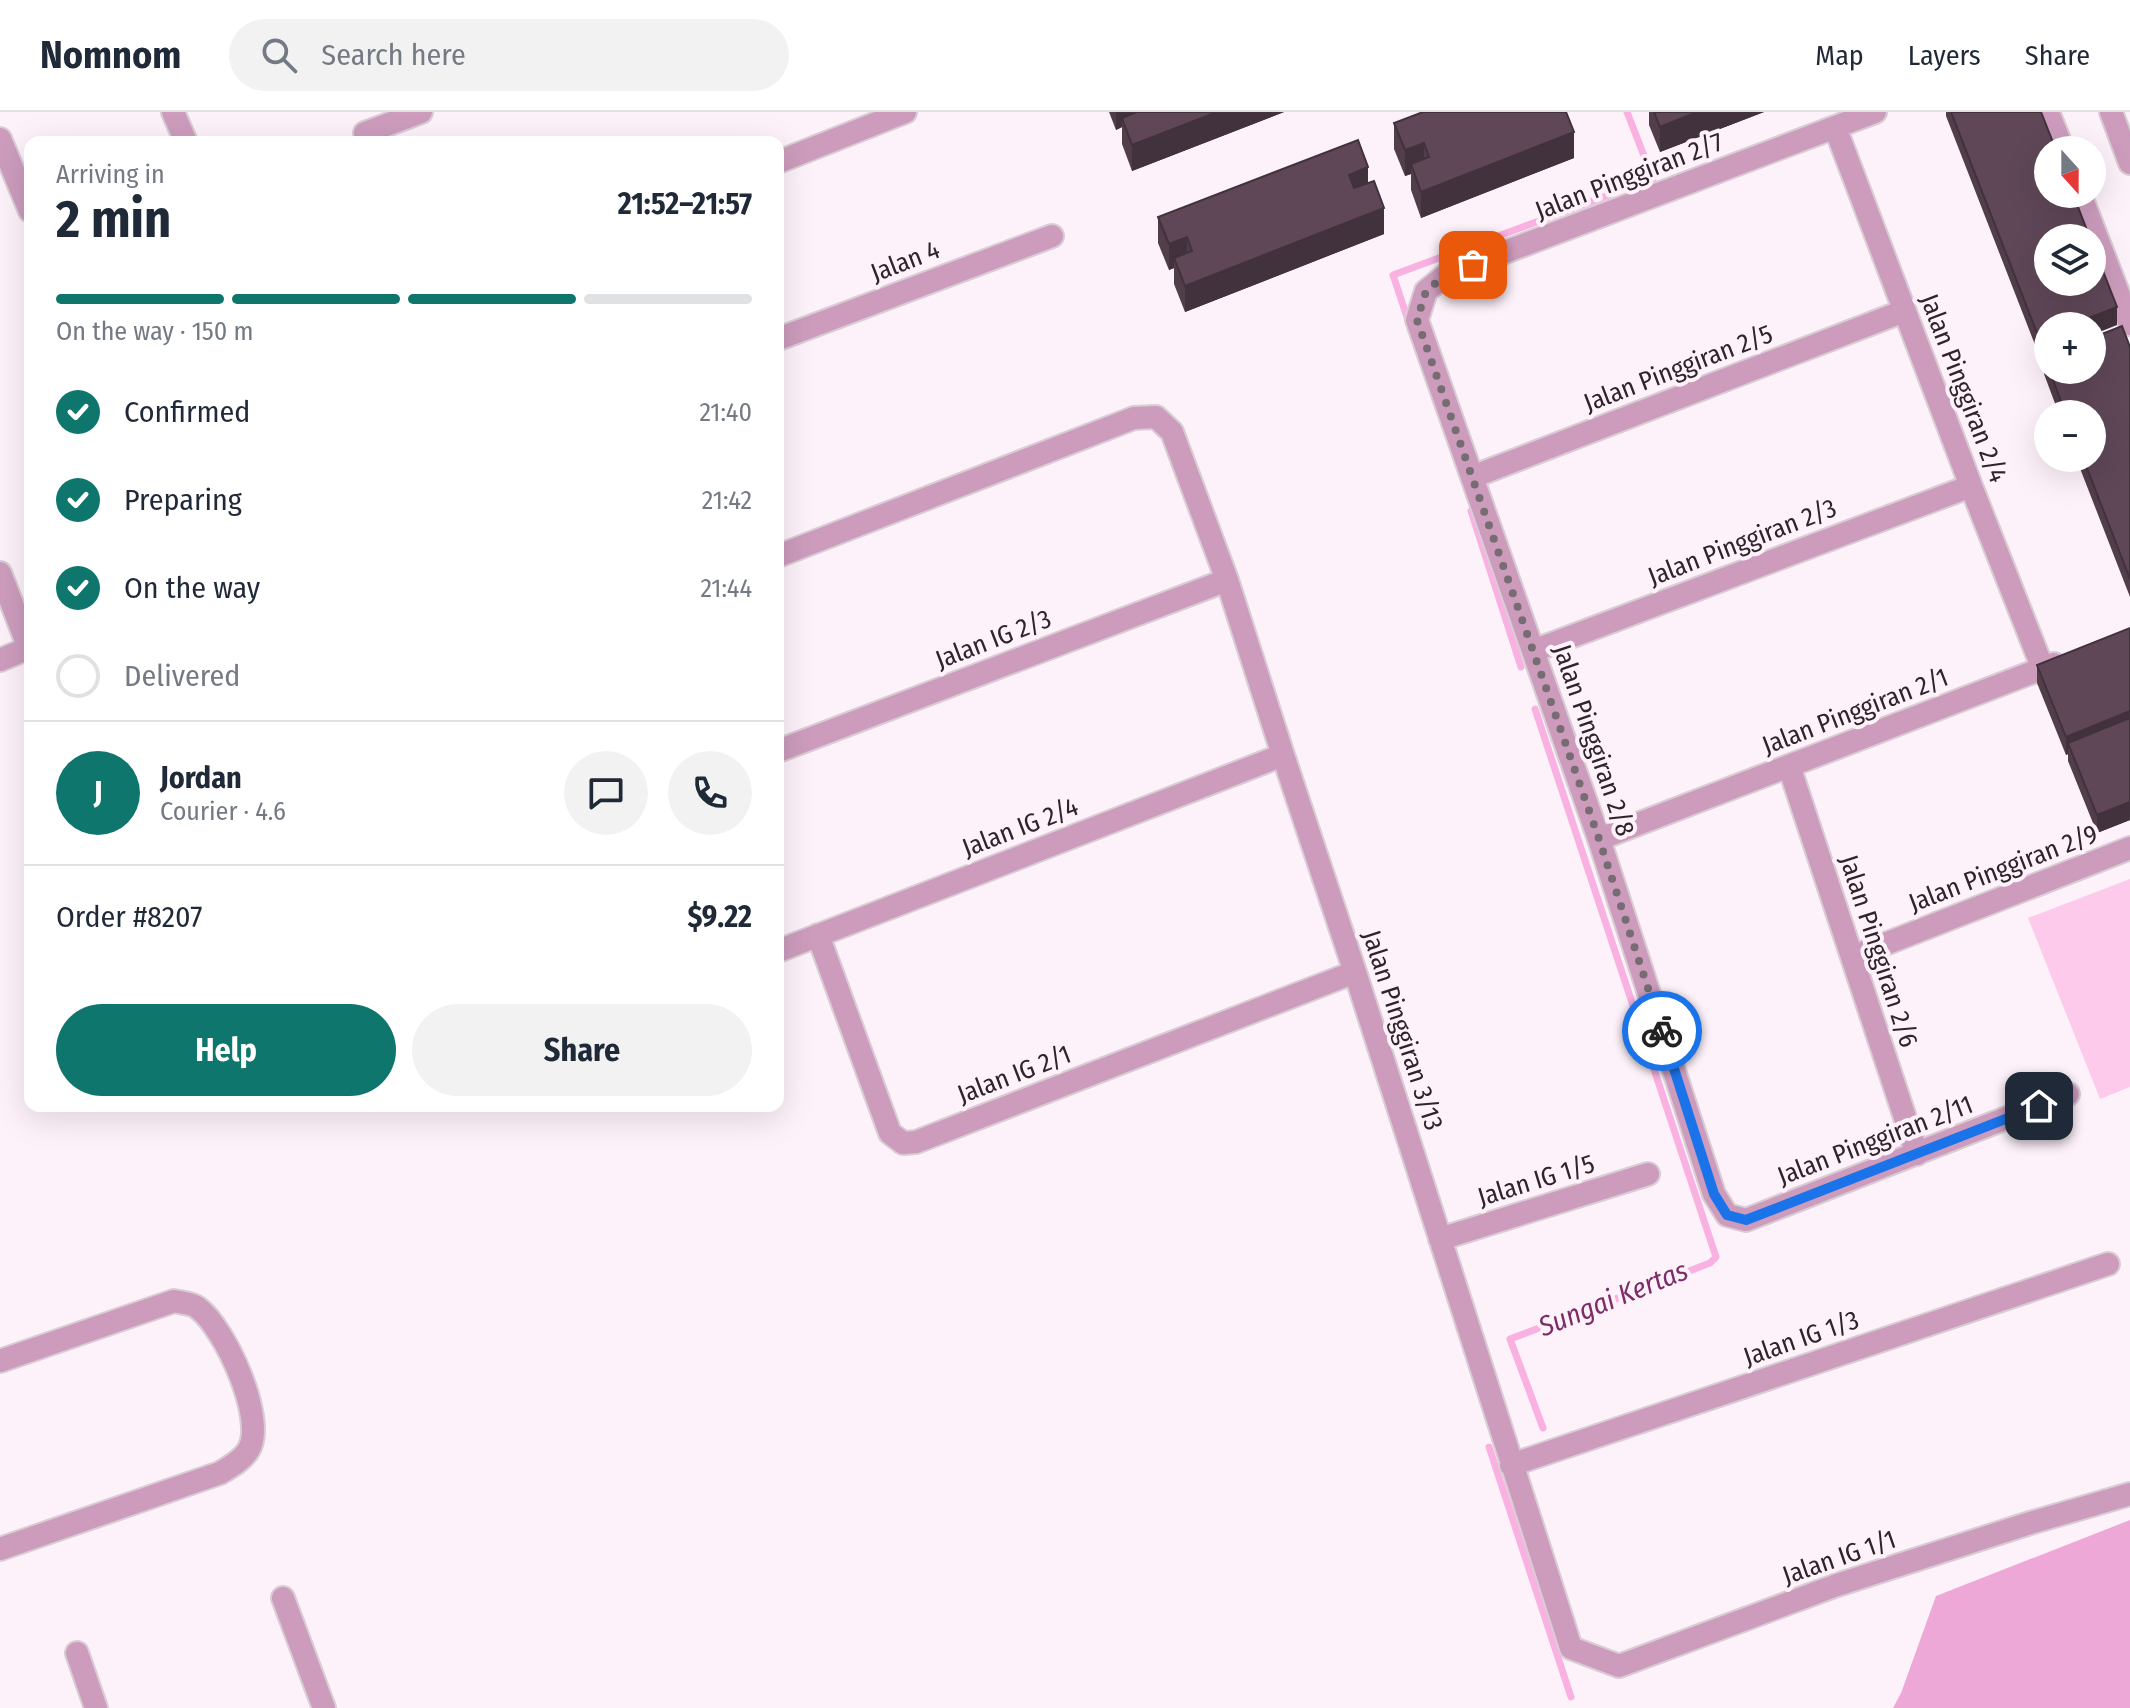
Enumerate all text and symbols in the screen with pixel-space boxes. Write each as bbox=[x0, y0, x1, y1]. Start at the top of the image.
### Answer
search box bbox=[229, 19, 789, 91]
text: Nomnom bbox=[40, 32, 181, 78]
icon: search bbox=[257, 33, 301, 77]
text: Search here bbox=[321, 37, 466, 73]
text: Map bbox=[1815, 39, 1864, 72]
text: Layers bbox=[1908, 39, 1981, 72]
text: Share bbox=[2025, 39, 2090, 72]
street label: Jalan Pinggiran 2/7 bbox=[1531, 126, 1727, 227]
north arrow bbox=[2034, 136, 2106, 208]
map controls bbox=[2034, 136, 2106, 472]
text: Arriving in bbox=[56, 159, 165, 190]
text: 21:52–21:57 bbox=[618, 186, 752, 222]
text: 2 min bbox=[56, 188, 171, 251]
button: layers bbox=[2034, 224, 2106, 296]
pin bbox=[1439, 231, 1507, 299]
street label: Jalan 4 bbox=[866, 234, 944, 289]
icon: bag bbox=[1451, 243, 1495, 287]
street label: Jalan Pinggiran 2/4 bbox=[1913, 290, 2014, 487]
button: + bbox=[2034, 312, 2106, 384]
text: On the way · 150 m bbox=[56, 316, 253, 347]
street label: Jalan Pinggiran 2/5 bbox=[1579, 318, 1777, 419]
icon: check bbox=[56, 390, 100, 434]
text: Confirmed bbox=[124, 394, 250, 430]
text: 21:40 bbox=[699, 397, 752, 428]
button: − bbox=[2034, 400, 2106, 472]
icon: check bbox=[56, 478, 100, 522]
text: Preparing bbox=[124, 482, 242, 518]
text: 21:42 bbox=[702, 485, 752, 516]
street label: Jalan Pinggiran 2/3 bbox=[1644, 492, 1841, 593]
icon: check bbox=[56, 566, 100, 610]
text: On the way bbox=[124, 570, 260, 606]
text: 21:44 bbox=[700, 573, 752, 604]
street label: Jalan IG 2/3 bbox=[931, 603, 1055, 676]
street label: Jalan Pinggiran 2/8 bbox=[1546, 640, 1641, 840]
text: Delivered bbox=[124, 658, 240, 694]
street label: Jalan Pinggiran 2/1 bbox=[1758, 662, 1953, 761]
button: chat bbox=[564, 751, 648, 835]
button: phone bbox=[668, 751, 752, 835]
text: Jordan bbox=[160, 760, 242, 796]
text: J bbox=[94, 775, 102, 811]
street label: Jalan IG 2/4 bbox=[958, 791, 1082, 864]
text: Courier · 4.6 bbox=[160, 796, 286, 827]
street label: Jalan Pinggiran 2/9 bbox=[1904, 818, 2102, 919]
street label: Jalan Pinggiran 2/6 bbox=[1833, 851, 1924, 1051]
text: Order #8207 bbox=[56, 899, 202, 935]
text: $9.22 bbox=[687, 899, 752, 935]
street label: Jalan Pinggiran 3/13 bbox=[1356, 926, 1449, 1134]
courier bbox=[1622, 991, 1702, 1071]
button: Help bbox=[56, 1004, 396, 1096]
button: Share bbox=[412, 1004, 752, 1096]
icon: bike bbox=[1640, 1009, 1684, 1053]
street label: Jalan IG 2/1 bbox=[953, 1039, 1075, 1110]
pin bbox=[2005, 1072, 2073, 1140]
icon: home bbox=[2017, 1084, 2061, 1128]
street label: Jalan Pinggiran 2/11 bbox=[1773, 1089, 1977, 1192]
street label: Jalan IG 1/5 bbox=[1474, 1148, 1598, 1213]
water label: Sungai Kertas bbox=[1533, 1254, 1693, 1344]
street label: Jalan IG 1/3 bbox=[1739, 1304, 1863, 1373]
street label: Jalan IG 1/1 bbox=[1779, 1524, 1900, 1591]

